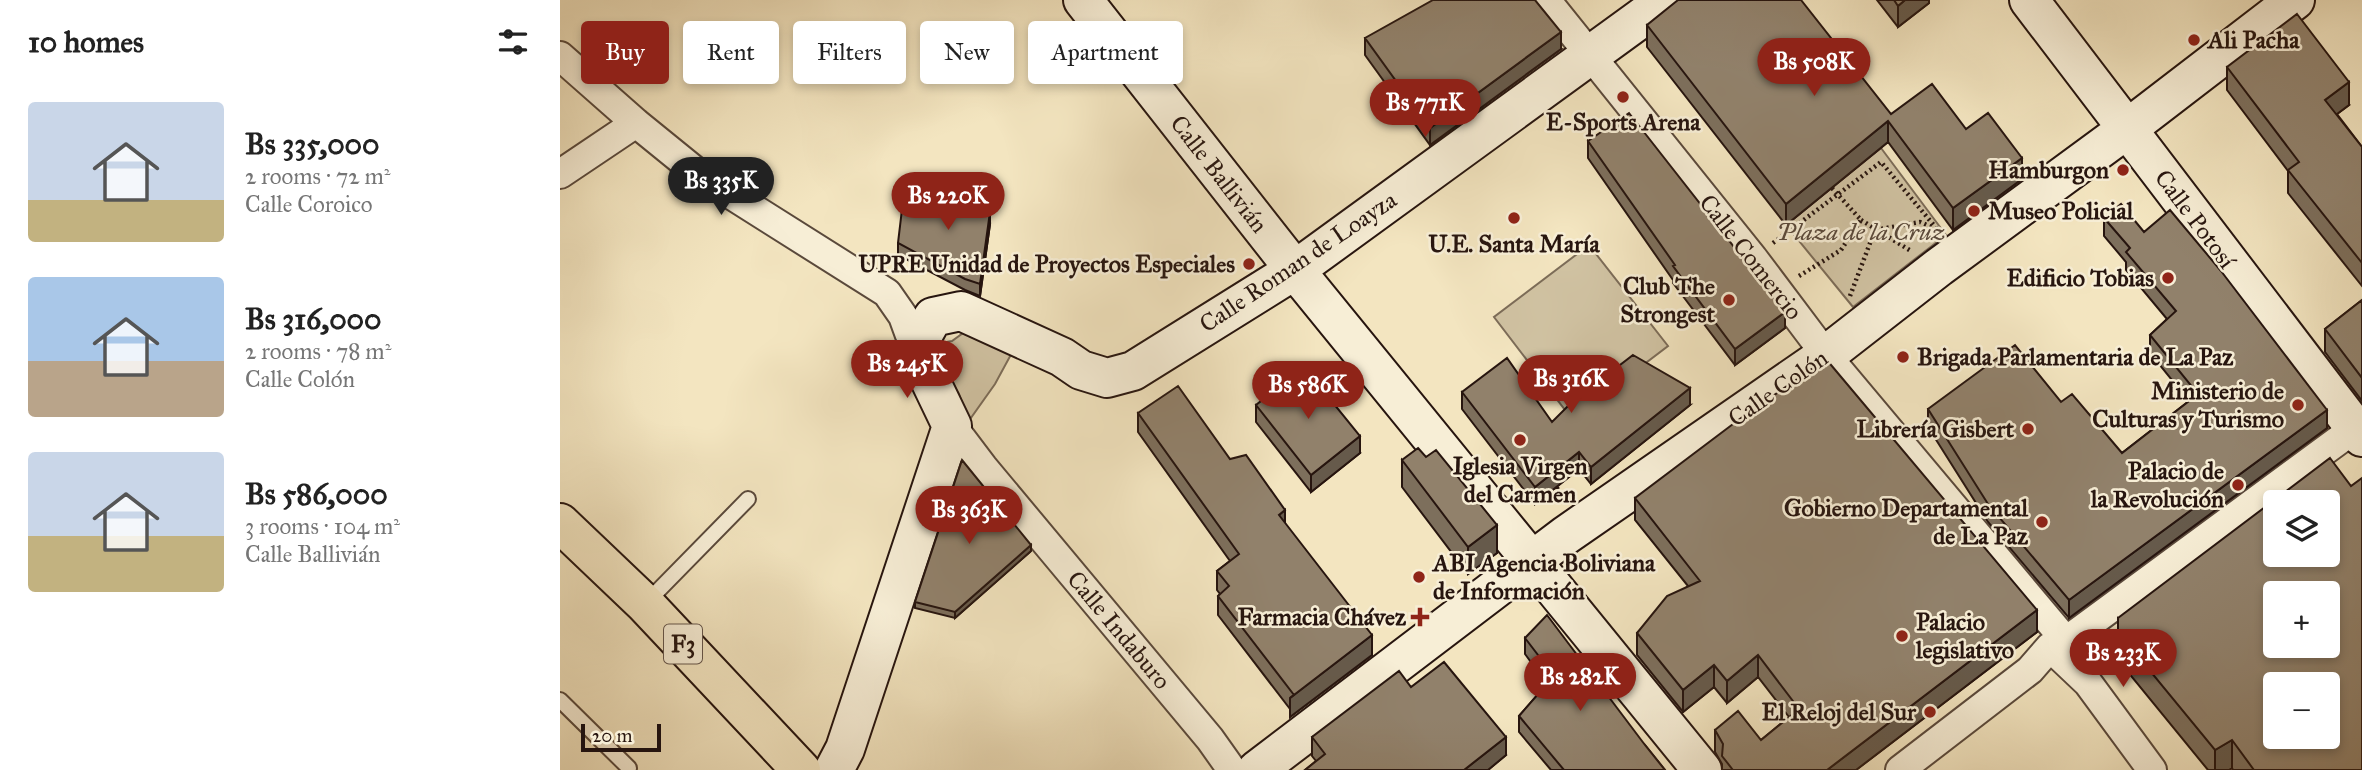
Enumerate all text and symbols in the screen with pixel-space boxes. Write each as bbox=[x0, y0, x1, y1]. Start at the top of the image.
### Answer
chip: Buy bbox=[581, 21, 669, 84]
chip: Rent bbox=[683, 21, 779, 84]
chip: Filters bbox=[793, 21, 906, 84]
chip: New bbox=[920, 21, 1014, 84]
chip: Apartment bbox=[1028, 21, 1183, 84]
icon: filters bbox=[494, 23, 532, 61]
text: 10 homes bbox=[28, 24, 144, 60]
place label: Ali Pacha bbox=[2206, 25, 2300, 55]
marker: Ali Pacha bbox=[2186, 32, 2202, 48]
pin: Bs 508K bbox=[1749, 38, 1879, 98]
text: Bs 508K bbox=[1773, 47, 1855, 75]
pin: Bs 771K bbox=[1360, 80, 1490, 139]
text: Bs 771K bbox=[1386, 88, 1464, 116]
marker: E-Sports Arena bbox=[1615, 89, 1631, 105]
place label: E-Sports Arena bbox=[1546, 107, 1701, 137]
street label: Calle Ballivián bbox=[1164, 109, 1274, 239]
text: Bs 335,000 bbox=[245, 126, 380, 162]
icon: home bbox=[84, 130, 168, 214]
place label: Hamburgon bbox=[1988, 155, 2109, 185]
pin: Bs 335K bbox=[656, 158, 786, 217]
text: 2 rooms · 72 m² bbox=[245, 162, 390, 190]
marker: Hamburgon bbox=[2115, 162, 2131, 178]
street label: Calle Potosí bbox=[2148, 164, 2243, 276]
text: Bs 335K bbox=[684, 166, 758, 194]
pin: Bs 220K bbox=[883, 173, 1013, 232]
text: Bs 220K bbox=[908, 181, 988, 209]
street label: Calle Roman de Loayza bbox=[1194, 184, 1403, 339]
street label: Calle Comercio bbox=[1693, 188, 1809, 326]
text: Calle Coroico bbox=[245, 190, 373, 218]
place label: Museo Policial bbox=[1988, 196, 2134, 226]
marker: Museo Policial bbox=[1966, 203, 1982, 219]
marker: U.E. Santa María bbox=[1506, 210, 1522, 226]
park label: Plaza de la Cruz bbox=[1777, 217, 1945, 247]
place label: U.E. Santa María bbox=[1428, 229, 1601, 259]
place label: UPRE Unidad de Proyectos Especiales bbox=[858, 249, 1235, 279]
marker: UPRE Unidad de Proyectos Especiales bbox=[1241, 256, 1257, 272]
place label: Edificio Tobias bbox=[2006, 263, 2154, 293]
marker: Edificio Tobias bbox=[2160, 270, 2176, 286]
place label: Club The Strongest bbox=[1620, 271, 1716, 329]
marker: Club The Strongest bbox=[1721, 292, 1737, 308]
text: Bs 316,000 bbox=[245, 301, 382, 337]
icon: home bbox=[84, 305, 168, 389]
text: 2 rooms · 78 m² bbox=[245, 337, 391, 365]
pin: Bs 245K bbox=[842, 340, 972, 400]
place label: Brigada Parlamentaria de La Paz bbox=[1917, 342, 2234, 372]
street label: Calle Colón bbox=[1722, 343, 1834, 433]
text: Bs 245K bbox=[867, 349, 947, 377]
marker: Brigada Parlamentaria de La Paz bbox=[1895, 349, 1911, 365]
pin: Bs 316K bbox=[1506, 356, 1636, 415]
pin: Bs 586K bbox=[1243, 362, 1373, 421]
text: Bs 316K bbox=[1534, 364, 1608, 392]
text: Calle Colón bbox=[245, 365, 355, 393]
text: Bs 586K bbox=[1268, 370, 1348, 398]
place label: Ministerio de Culturas y Turismo bbox=[2092, 376, 2284, 434]
marker: Ministerio de Culturas y Turismo bbox=[2290, 397, 2306, 413]
place label: Librería Gisbert bbox=[1856, 414, 2015, 444]
marker: Librería Gisbert bbox=[2020, 421, 2036, 437]
marker: Iglesia Virgen del Carmen bbox=[1512, 432, 1528, 448]
place label: Iglesia Virgen del Carmen bbox=[1453, 451, 1587, 509]
place label: Palacio de la Revolución bbox=[2090, 456, 2224, 514]
text: Bs 586,000 bbox=[245, 476, 388, 512]
marker: Palacio de la Revolución bbox=[2230, 477, 2246, 493]
icon: home bbox=[84, 480, 168, 564]
pin: Bs 363K bbox=[904, 486, 1034, 546]
map controls bbox=[2263, 490, 2340, 749]
button: layers bbox=[2263, 490, 2340, 567]
place label: Gobierno Departamental de La Paz bbox=[1784, 493, 2029, 551]
text: Bs 363K bbox=[931, 495, 1007, 523]
text: 3 rooms · 104 m² bbox=[245, 512, 400, 540]
marker: Gobierno Departamental de La Paz bbox=[2034, 514, 2050, 530]
text: Calle Ballivián bbox=[245, 540, 380, 568]
place label: ABI Agencia Boliviana de Información bbox=[1431, 548, 1656, 606]
street label: Calle Indaburo bbox=[1061, 565, 1177, 695]
marker: ABI Agencia Boliviana de Información bbox=[1411, 569, 1427, 585]
button: + bbox=[2263, 581, 2340, 658]
place label: Farmacia Chávez bbox=[1237, 602, 1407, 632]
place label: Palacio legislativo bbox=[1915, 607, 2014, 665]
marker: Farmacia Chávez bbox=[1412, 609, 1428, 625]
road number: F3 bbox=[664, 624, 702, 664]
marker: Palacio legislativo bbox=[1894, 628, 1910, 644]
pin: Bs 233K bbox=[2058, 630, 2188, 689]
text: Bs 233K bbox=[2086, 638, 2160, 666]
pin: Bs 282K bbox=[1515, 654, 1645, 713]
text: Bs 282K bbox=[1540, 662, 1620, 690]
button: − bbox=[2263, 672, 2340, 749]
place label: El Reloj del Sur bbox=[1761, 697, 1917, 727]
marker: El Reloj del Sur bbox=[1922, 704, 1938, 720]
scale bar bbox=[581, 721, 662, 753]
text: 20 m bbox=[592, 724, 633, 747]

